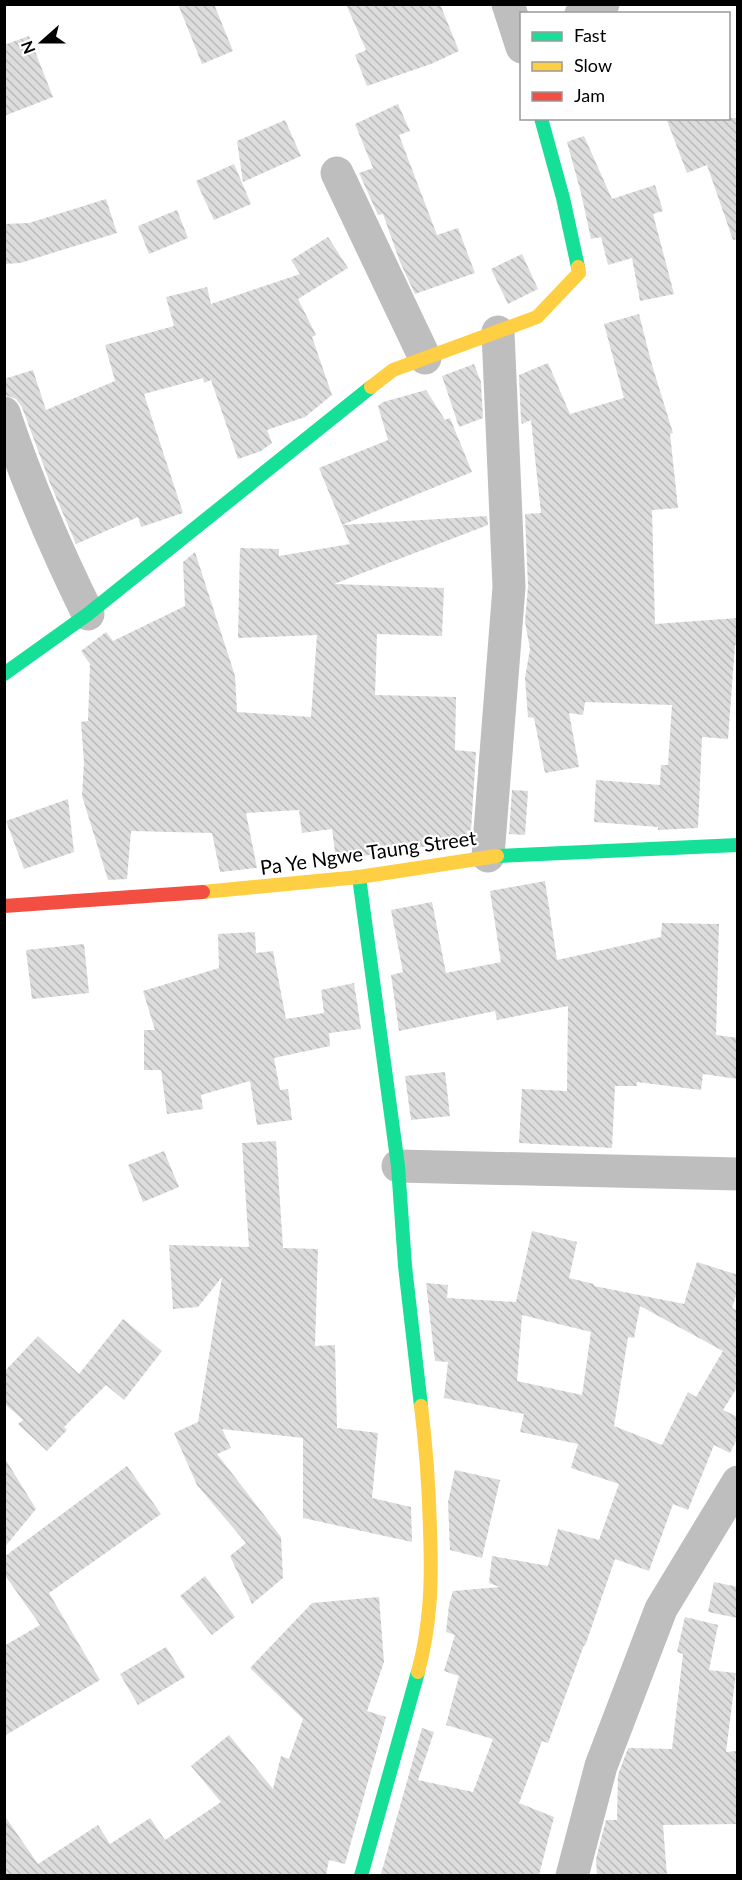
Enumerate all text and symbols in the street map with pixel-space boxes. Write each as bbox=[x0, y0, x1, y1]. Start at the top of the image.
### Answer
north arrow bbox=[12, 12, 72, 72]
legend bbox=[520, 12, 730, 120]
text: Fast bbox=[574, 24, 607, 46]
text: N bbox=[16, 38, 39, 57]
text: Slow bbox=[574, 54, 612, 76]
text: Jam bbox=[574, 84, 605, 106]
street label: Pa Ye Ngwe Taung Street bbox=[258, 825, 478, 879]

